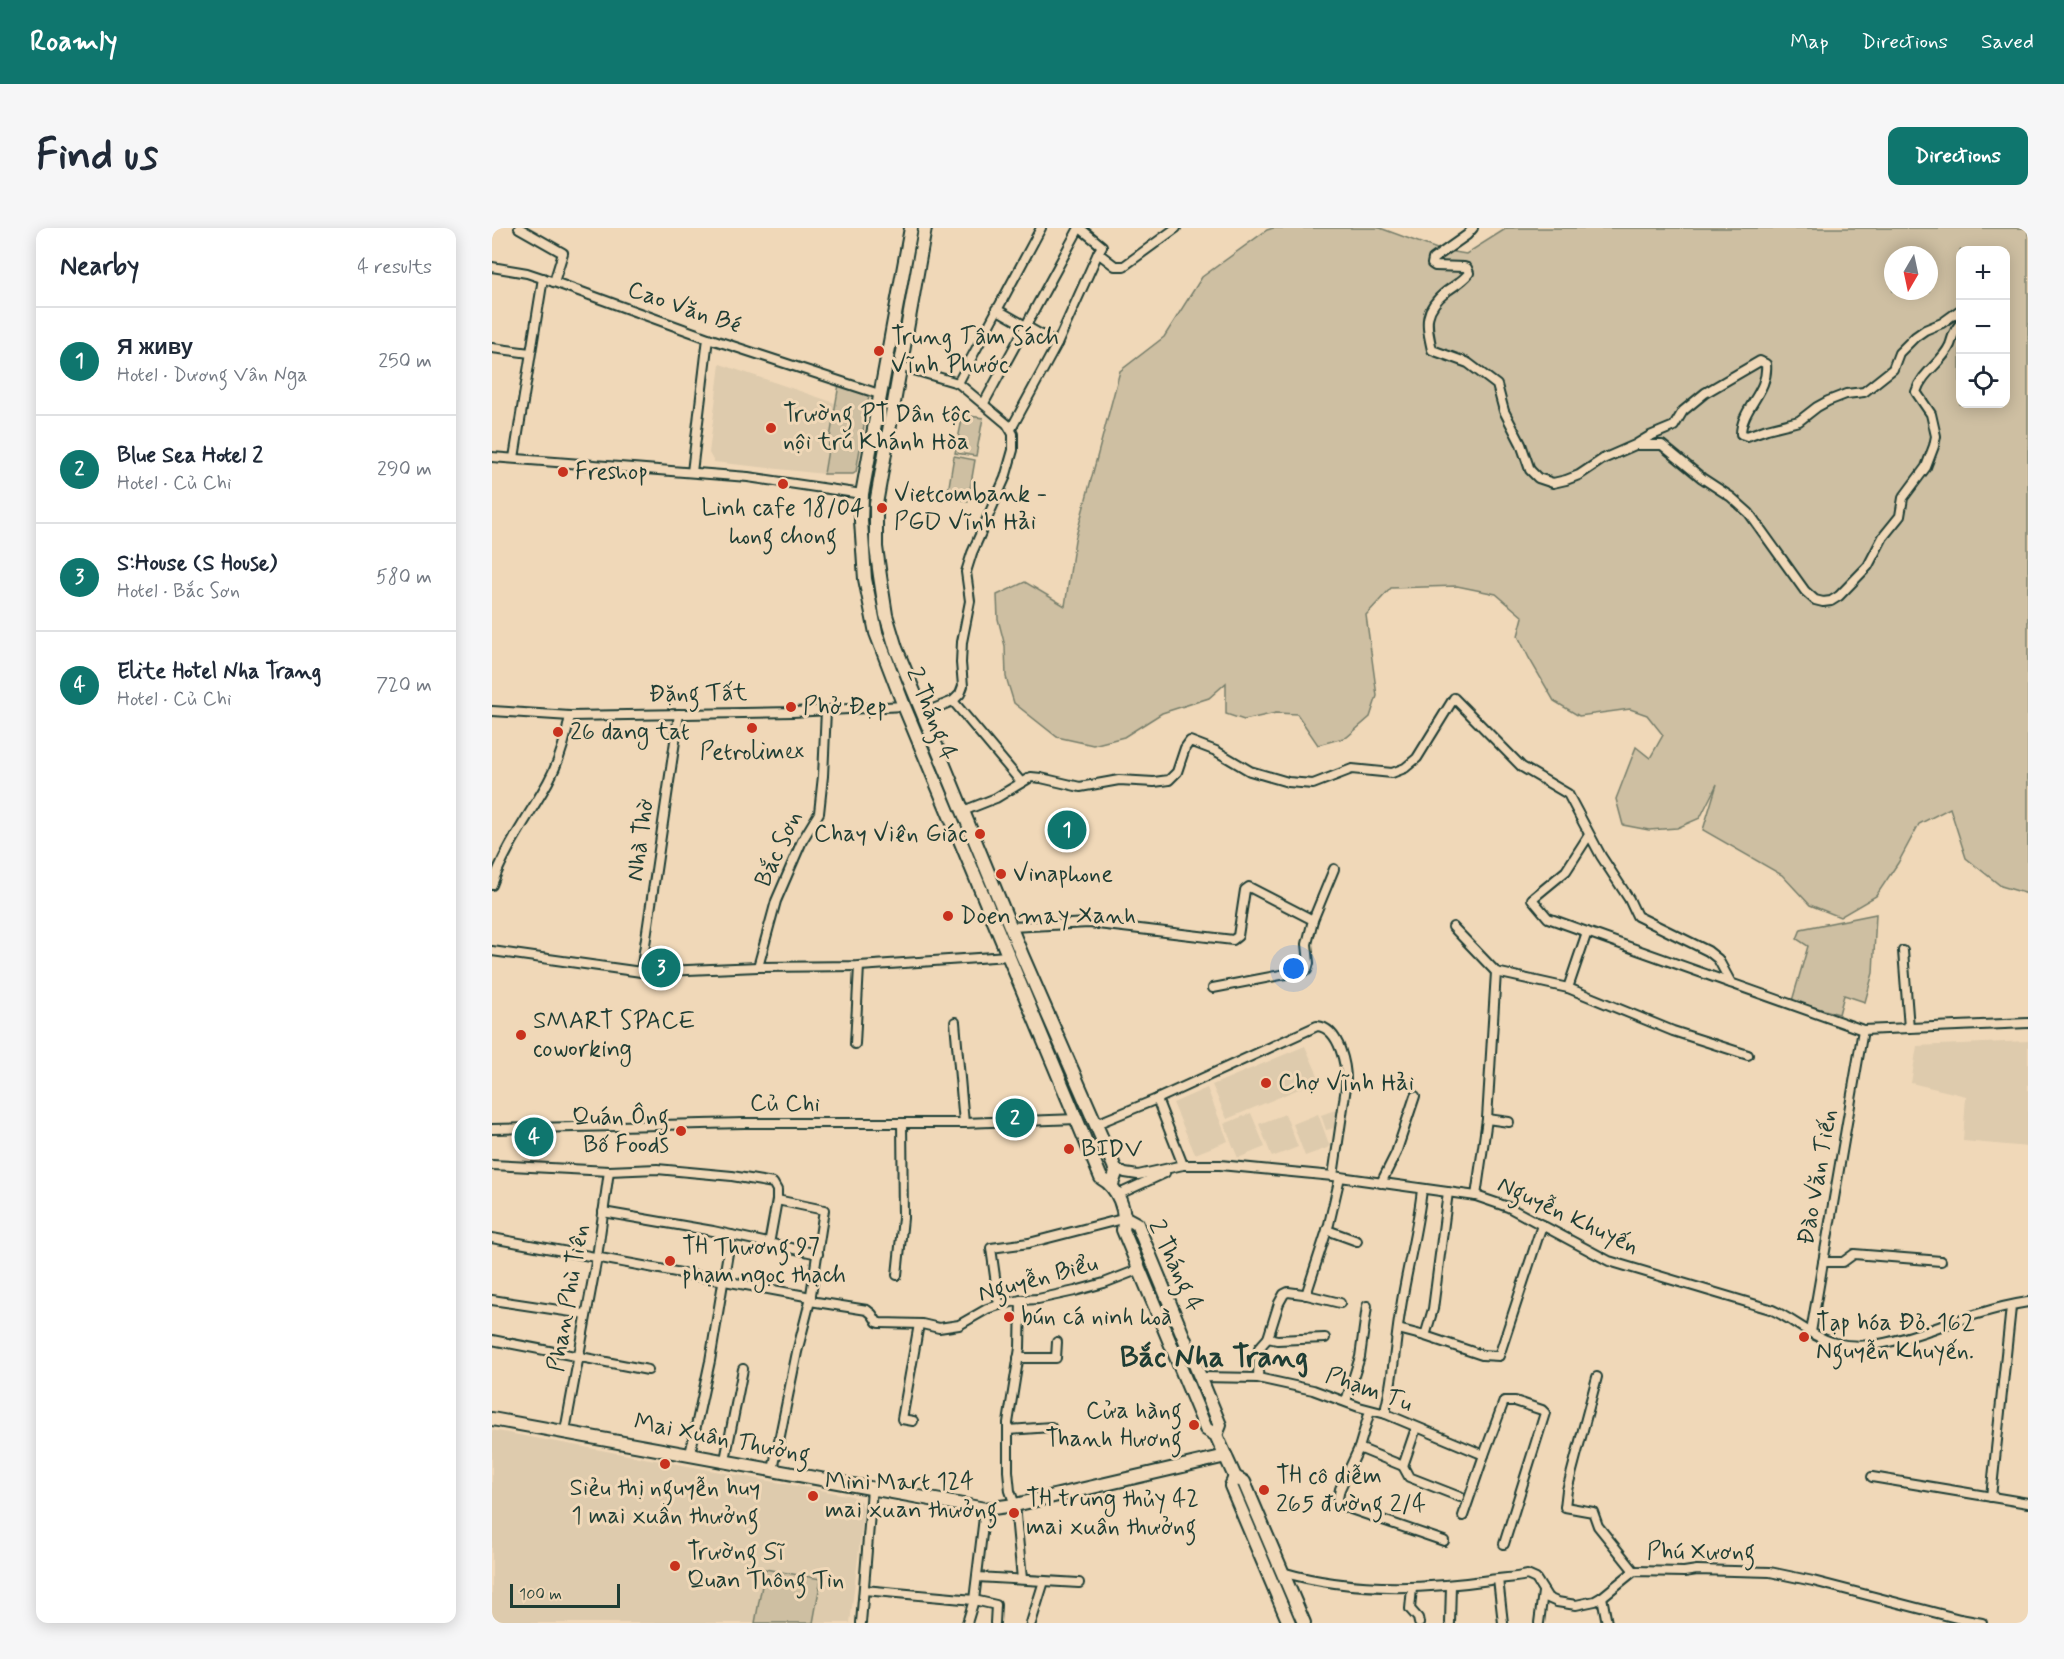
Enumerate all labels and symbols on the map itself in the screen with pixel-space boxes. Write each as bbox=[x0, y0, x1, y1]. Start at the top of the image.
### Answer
north arrow bbox=[1884, 246, 1938, 300]
street label: Cao Văn Bé bbox=[623, 274, 745, 342]
place label: Trung Tâm Sách Vĩnh Phước bbox=[891, 322, 1059, 381]
marker: Trung Tâm Sách Vĩnh Phước bbox=[872, 344, 886, 358]
place label: Trường PT Dân tộc nội trú Khánh Hòa bbox=[783, 399, 971, 458]
marker: Trường PT Dân tộc nội trú Khánh Hòa bbox=[764, 421, 778, 435]
place label: Freshop bbox=[575, 457, 648, 488]
marker: Freshop bbox=[556, 465, 570, 479]
marker: Linh cafe 18/04 hong chong bbox=[776, 477, 790, 491]
place label: Vietcombank - PGD Vĩnh Hải bbox=[894, 479, 1047, 538]
place label: Linh cafe 18/04 hong chong bbox=[701, 493, 865, 555]
marker: Vietcombank - PGD Vĩnh Hải bbox=[875, 501, 889, 515]
street label: 2 Tháng 4 bbox=[895, 663, 964, 766]
street label: Đặng Tất bbox=[648, 678, 748, 713]
place label: Phở Đẹp bbox=[803, 692, 887, 723]
marker: Phở Đẹp bbox=[784, 700, 798, 714]
place label: 26 dang tat bbox=[570, 717, 690, 750]
marker: Petrolimex bbox=[745, 721, 759, 735]
marker: 26 dang tat bbox=[551, 725, 565, 739]
place label: Petrolimex bbox=[700, 737, 804, 768]
street label: Nhà Thờ bbox=[620, 797, 662, 883]
street label: Bắc Sơn bbox=[748, 806, 810, 892]
pin: 1 bbox=[1048, 808, 1086, 852]
place label: Chay Viên Giác bbox=[814, 819, 968, 850]
marker: Chay Viên Giác bbox=[973, 827, 987, 841]
place label: Vinaphone bbox=[1013, 859, 1113, 890]
marker: Vinaphone bbox=[994, 867, 1008, 881]
place label: Doen may Xanh bbox=[960, 901, 1136, 932]
marker: Doen may Xanh bbox=[941, 909, 955, 923]
pin: 3 bbox=[642, 946, 680, 990]
your location bbox=[1279, 954, 1308, 983]
place label: SMART SPACE coworking bbox=[533, 1006, 695, 1067]
marker: SMART SPACE coworking bbox=[514, 1028, 528, 1042]
place label: Chợ Vĩnh Hải bbox=[1278, 1068, 1414, 1099]
marker: Chợ Vĩnh Hải bbox=[1259, 1076, 1273, 1090]
street label: Củ Chi bbox=[750, 1088, 820, 1120]
pin: 2 bbox=[996, 1096, 1034, 1140]
place label: Quán Ông Bố Foods bbox=[572, 1102, 669, 1161]
street label: Đào Văn Tiến bbox=[1791, 1107, 1845, 1247]
pin: 4 bbox=[514, 1114, 554, 1160]
marker: Quán Ông Bố Foods bbox=[674, 1124, 688, 1138]
place label: BIDV bbox=[1081, 1134, 1143, 1165]
marker: BIDV bbox=[1062, 1142, 1076, 1156]
street label: Nguyễn Khuyến bbox=[1491, 1170, 1644, 1265]
street label: 2 Tháng 4 bbox=[1138, 1215, 1210, 1318]
street label: Phan Phù Tiên bbox=[541, 1222, 597, 1374]
place label: TH Thương 97 phạm ngọc thạch bbox=[682, 1232, 846, 1293]
street label: Nguyễn Biểu bbox=[975, 1248, 1102, 1313]
marker: TH Thương 97 phạm ngọc thạch bbox=[663, 1254, 677, 1268]
place label: bún cá ninh hoà bbox=[1021, 1302, 1172, 1333]
place label: Tạp hóa Đỏ. 162 Nguyễn Khuyến. bbox=[1816, 1308, 1975, 1370]
marker: bún cá ninh hoà bbox=[1002, 1310, 1016, 1324]
marker: Tạp hóa Đỏ. 162 Nguyễn Khuyến. bbox=[1797, 1330, 1811, 1344]
district label: Bắc Nha Trang bbox=[1120, 1338, 1308, 1378]
street label: Phạm Tu bbox=[1321, 1360, 1417, 1420]
place label: Cửa hàng Thanh Hương bbox=[1045, 1396, 1182, 1458]
street label: Mai Xuân Thưởng bbox=[631, 1407, 813, 1474]
marker: Cửa hàng Thanh Hương bbox=[1187, 1418, 1201, 1432]
marker: Siẻu thị nguyễn huy 1 mai xuân thưởng bbox=[658, 1457, 672, 1471]
place label: TH cô diễm 265 đường 2/4 bbox=[1276, 1461, 1426, 1523]
place label: Mini Mart 124 mai xuan thưởng bbox=[825, 1467, 998, 1529]
place label: Siẻu thị nguyễn huy 1 mai xuân thưởng bbox=[570, 1473, 760, 1535]
marker: TH cô diễm 265 đường 2/4 bbox=[1257, 1483, 1271, 1497]
place label: TH trung thủy 42 mai xuân thưởng bbox=[1026, 1484, 1199, 1546]
marker: Mini Mart 124 mai xuan thưởng bbox=[806, 1489, 820, 1503]
marker: TH trung thủy 42 mai xuân thưởng bbox=[1007, 1506, 1021, 1520]
place label: Trường Sĩ Quan Thông Tin bbox=[687, 1537, 844, 1599]
street label: Phú Xương bbox=[1647, 1537, 1755, 1571]
marker: Trường Sĩ Quan Thông Tin bbox=[668, 1559, 682, 1573]
scale bar bbox=[510, 1581, 620, 1608]

